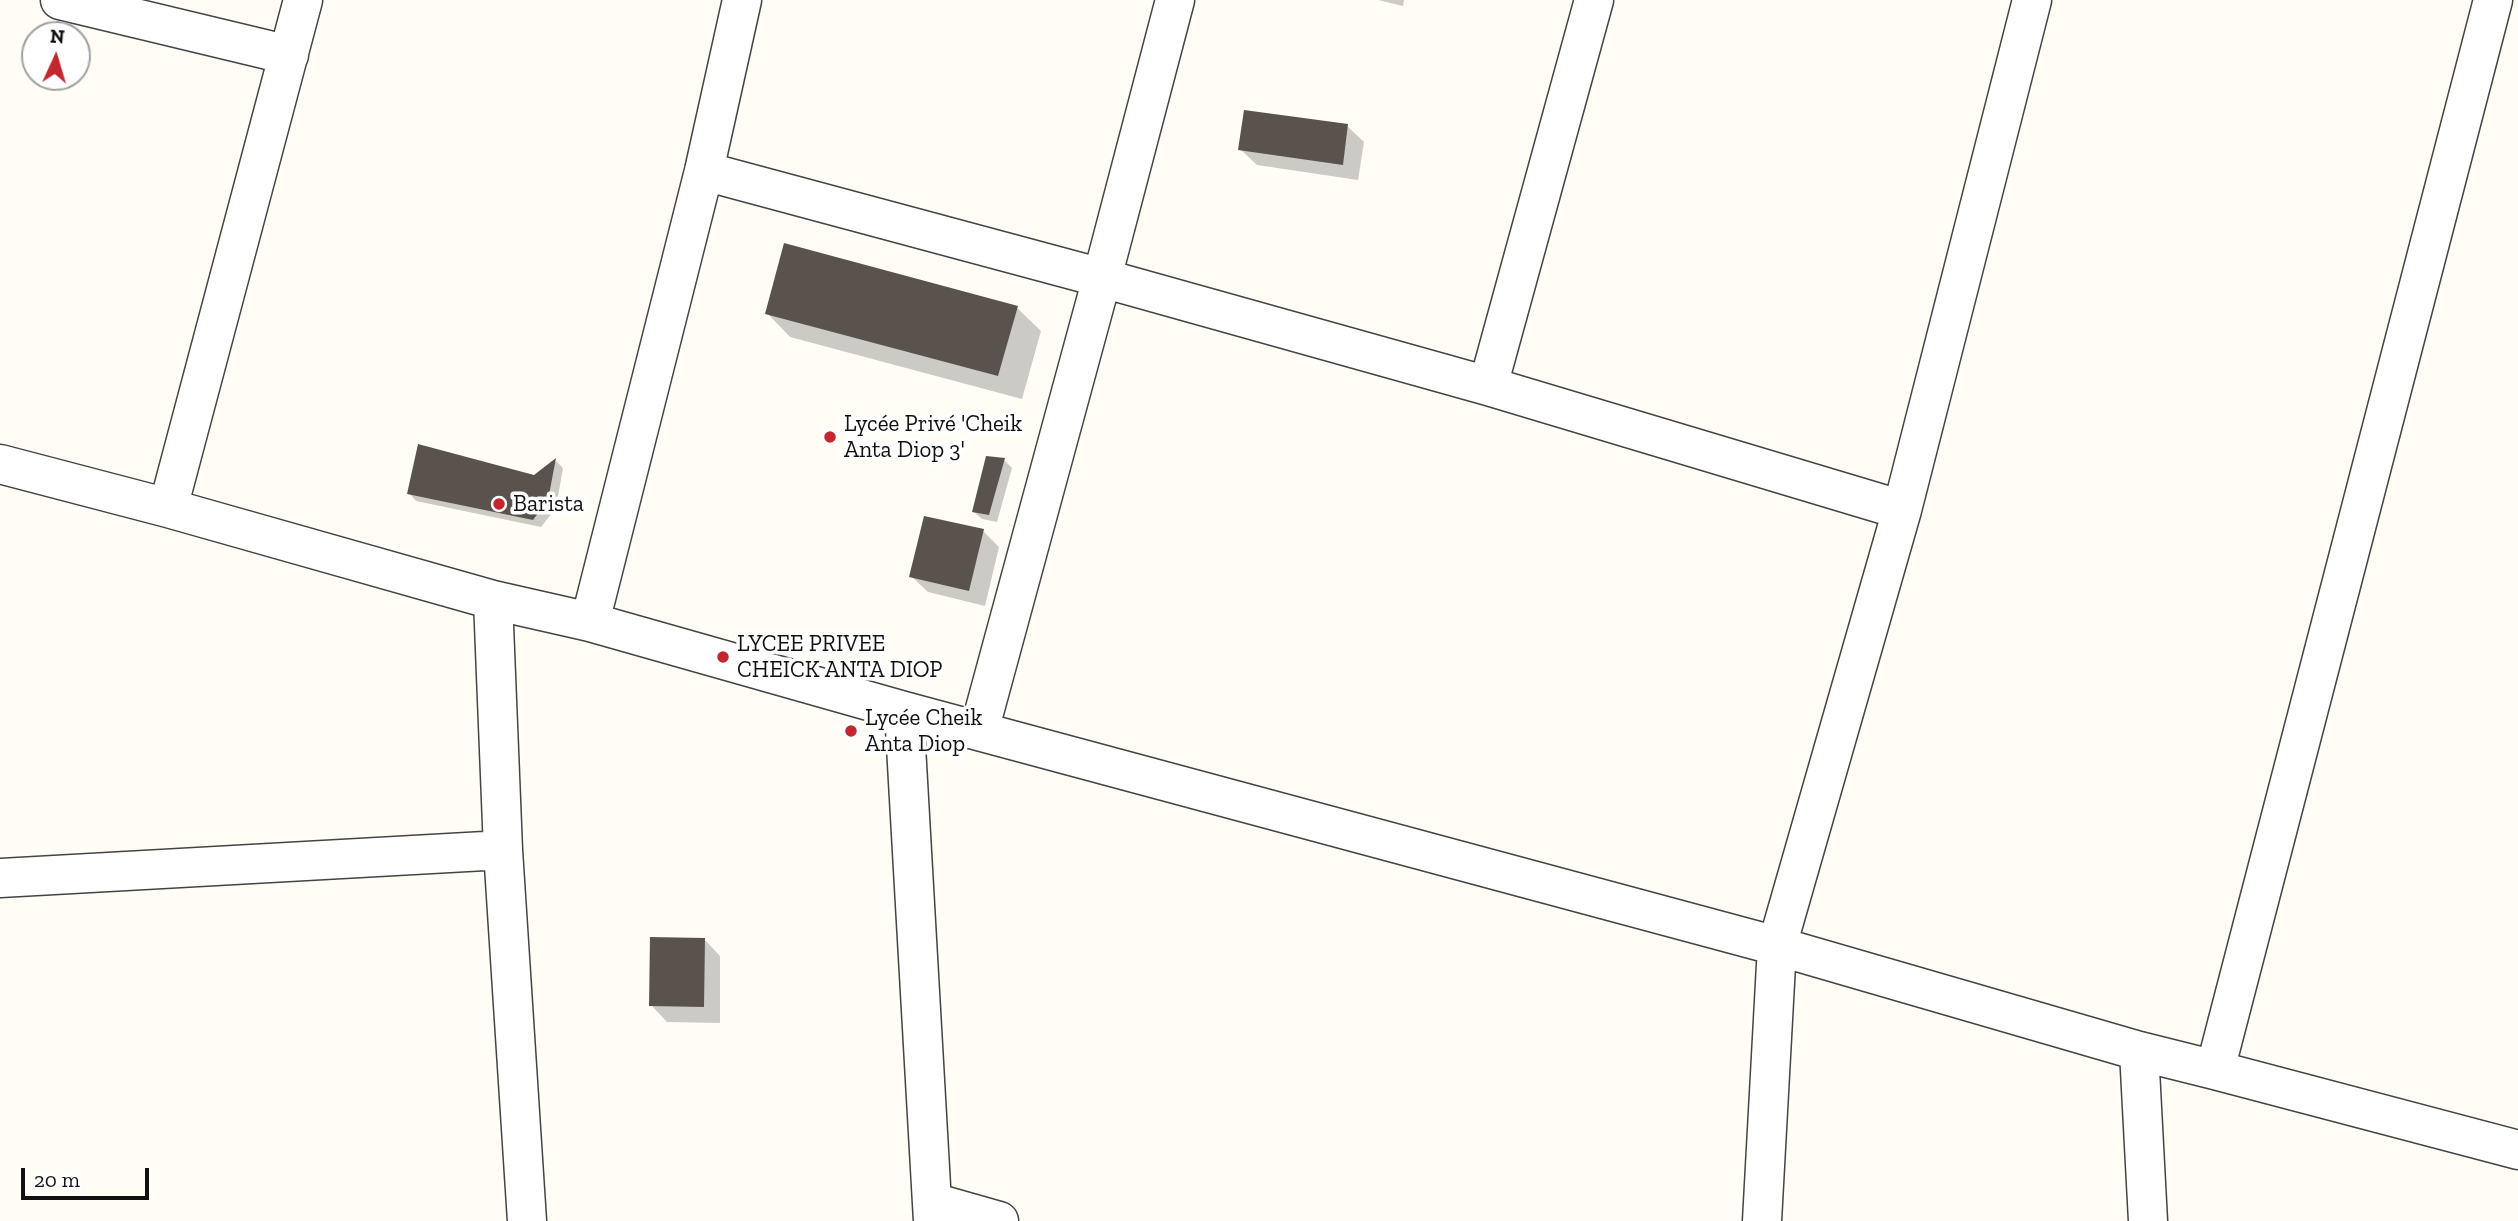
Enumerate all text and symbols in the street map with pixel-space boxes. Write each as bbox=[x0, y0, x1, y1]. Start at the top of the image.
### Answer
north arrow bbox=[21, 21, 91, 91]
text: N bbox=[49, 25, 65, 49]
place label: Lycée Privé 'Cheik Anta Diop 3' bbox=[844, 410, 1022, 464]
marker: Lycée Privé 'Cheik Anta Diop 3' bbox=[822, 429, 838, 445]
place label: Barista bbox=[513, 490, 584, 518]
marker: Barista bbox=[491, 496, 507, 512]
place label: LYCEE PRIVEE CHEICK ANTA DIOP bbox=[737, 630, 942, 684]
marker: LYCEE PRIVEE CHEICK ANTA DIOP bbox=[715, 649, 731, 665]
place label: Lycée Cheik Anta Diop bbox=[865, 704, 983, 758]
marker: Lycée Cheik Anta Diop bbox=[843, 723, 859, 739]
scale bar bbox=[24, 1154, 152, 1198]
text: 20 m bbox=[34, 1167, 80, 1192]

